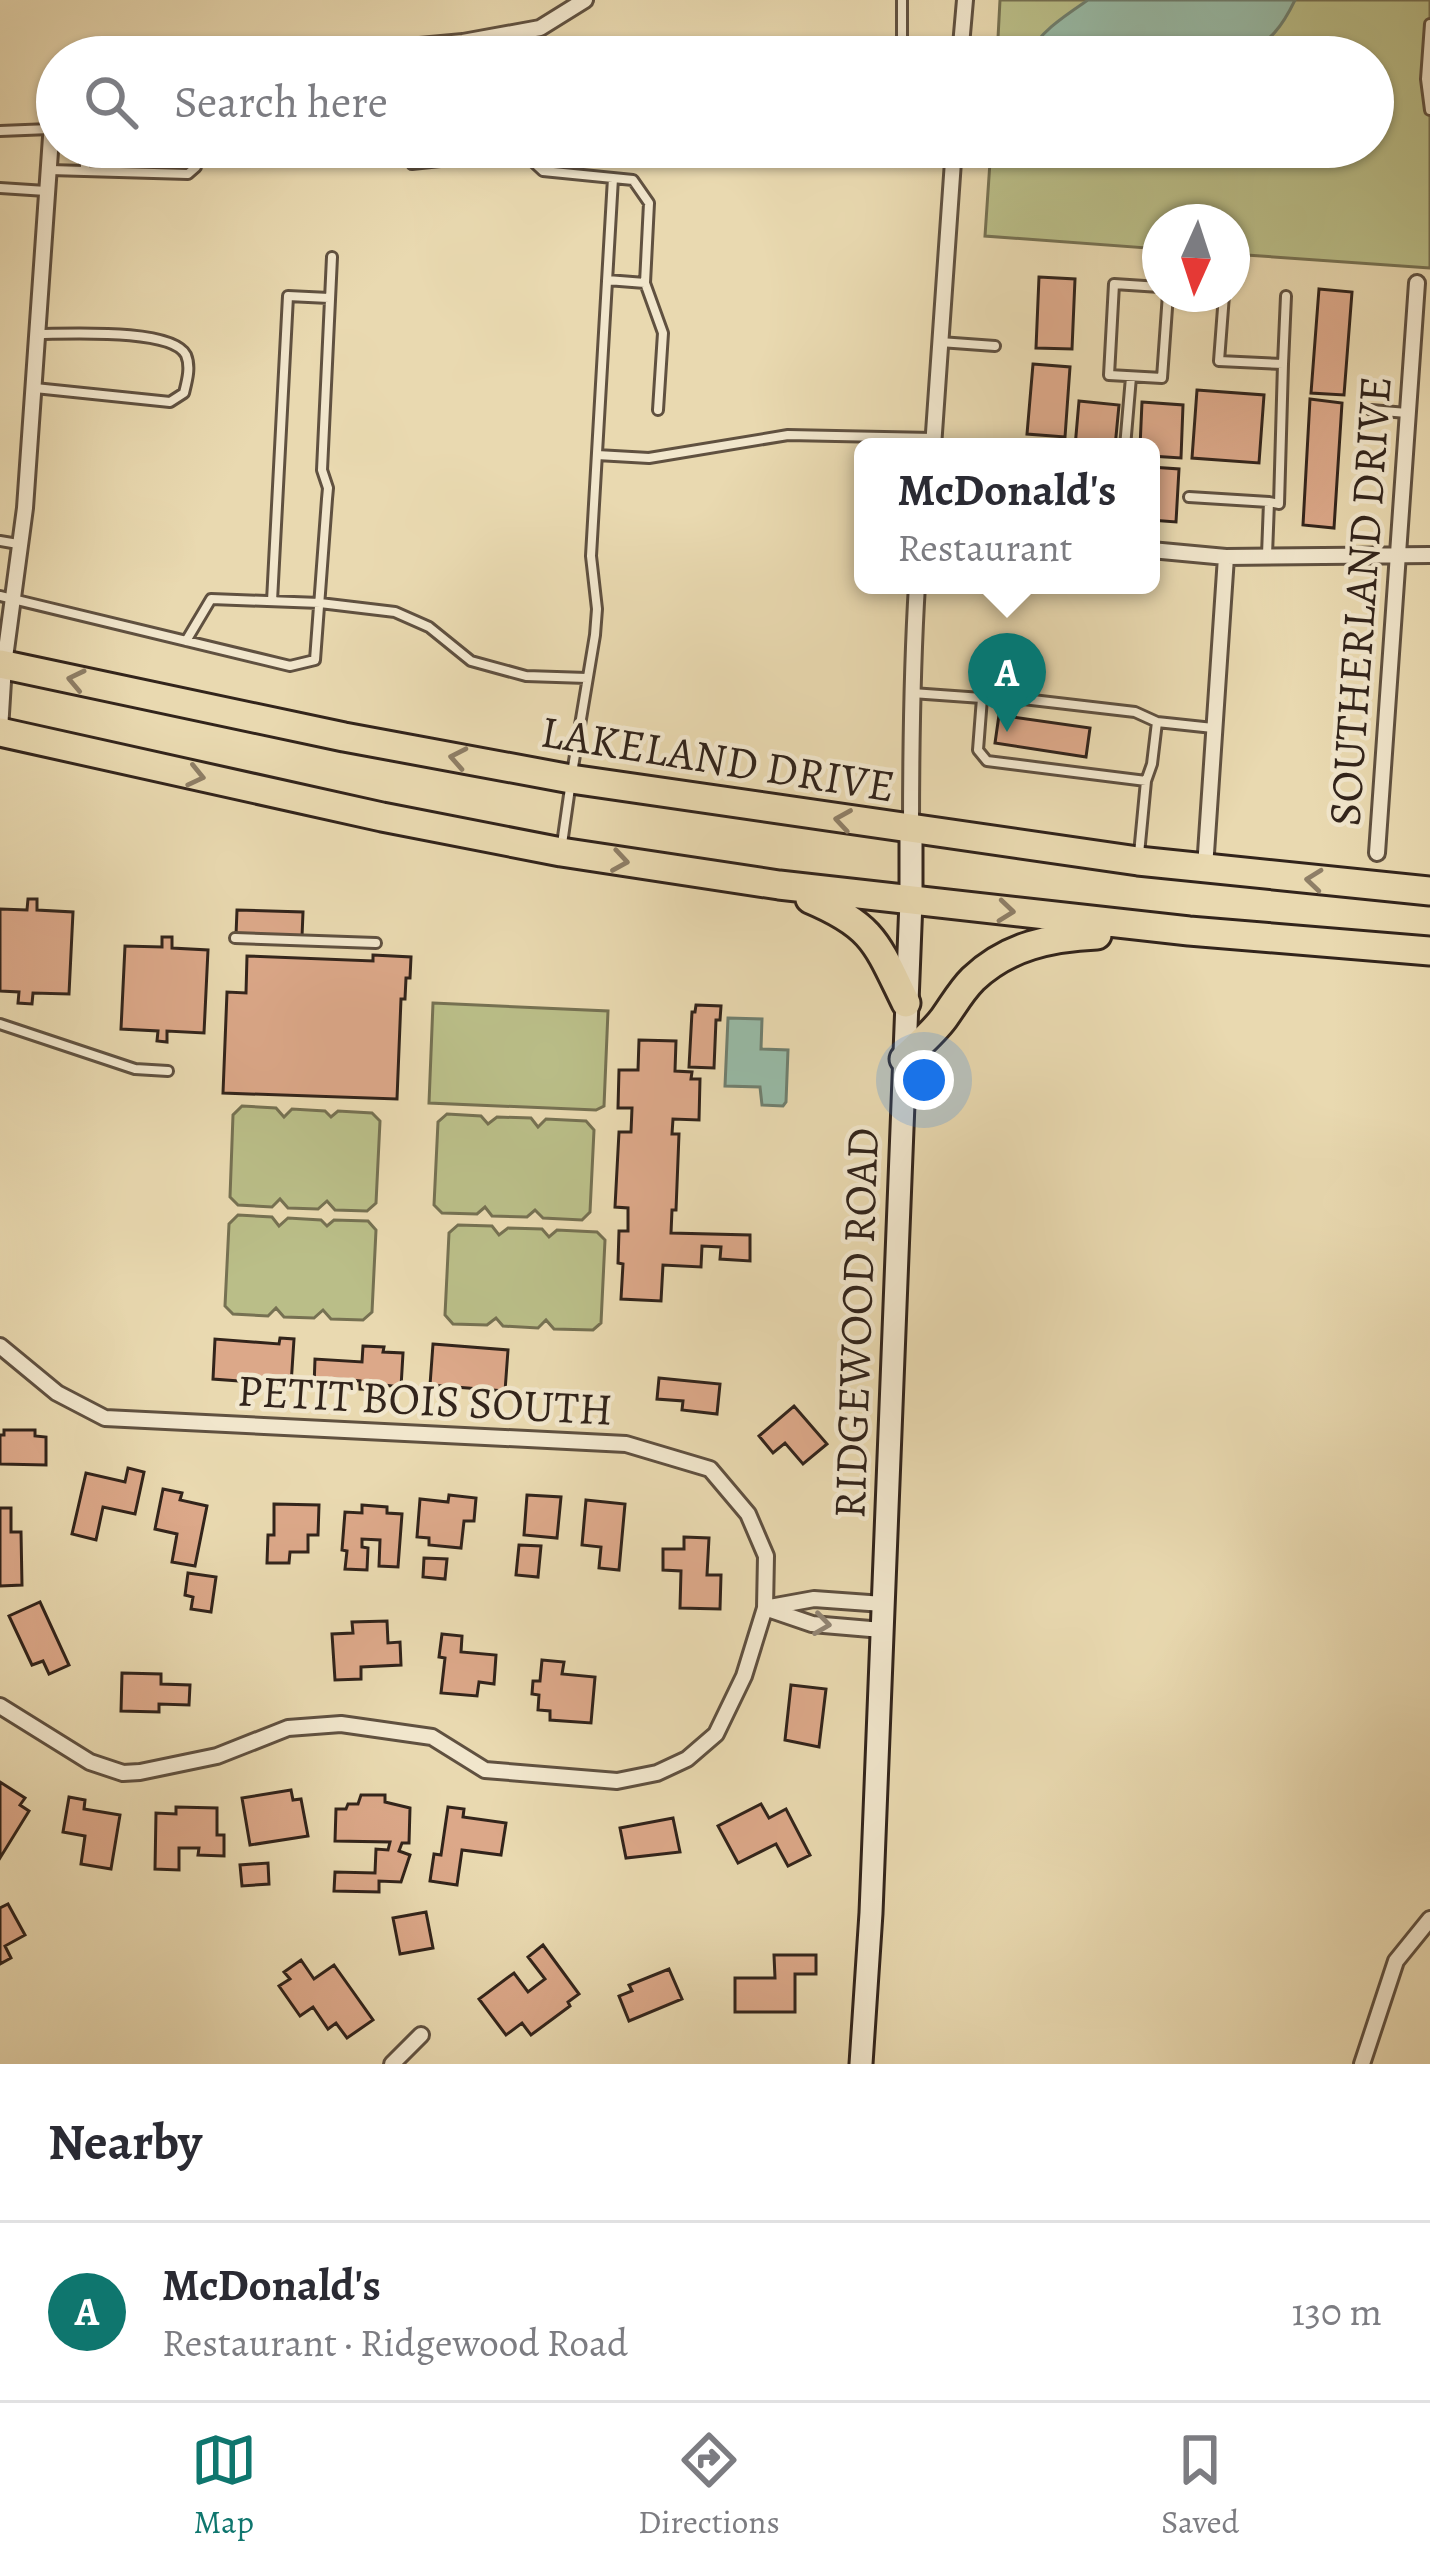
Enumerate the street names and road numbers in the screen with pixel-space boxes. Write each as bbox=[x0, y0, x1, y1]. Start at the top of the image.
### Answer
street label: SOUTHERLAND DRIVE bbox=[1313, 374, 1407, 828]
street label: LAKELAND DRIVE bbox=[536, 700, 899, 818]
street label: RIDGEWOOD ROAD bbox=[818, 1127, 894, 1520]
street label: PETIT BOIS SOUTH bbox=[236, 1359, 614, 1441]

